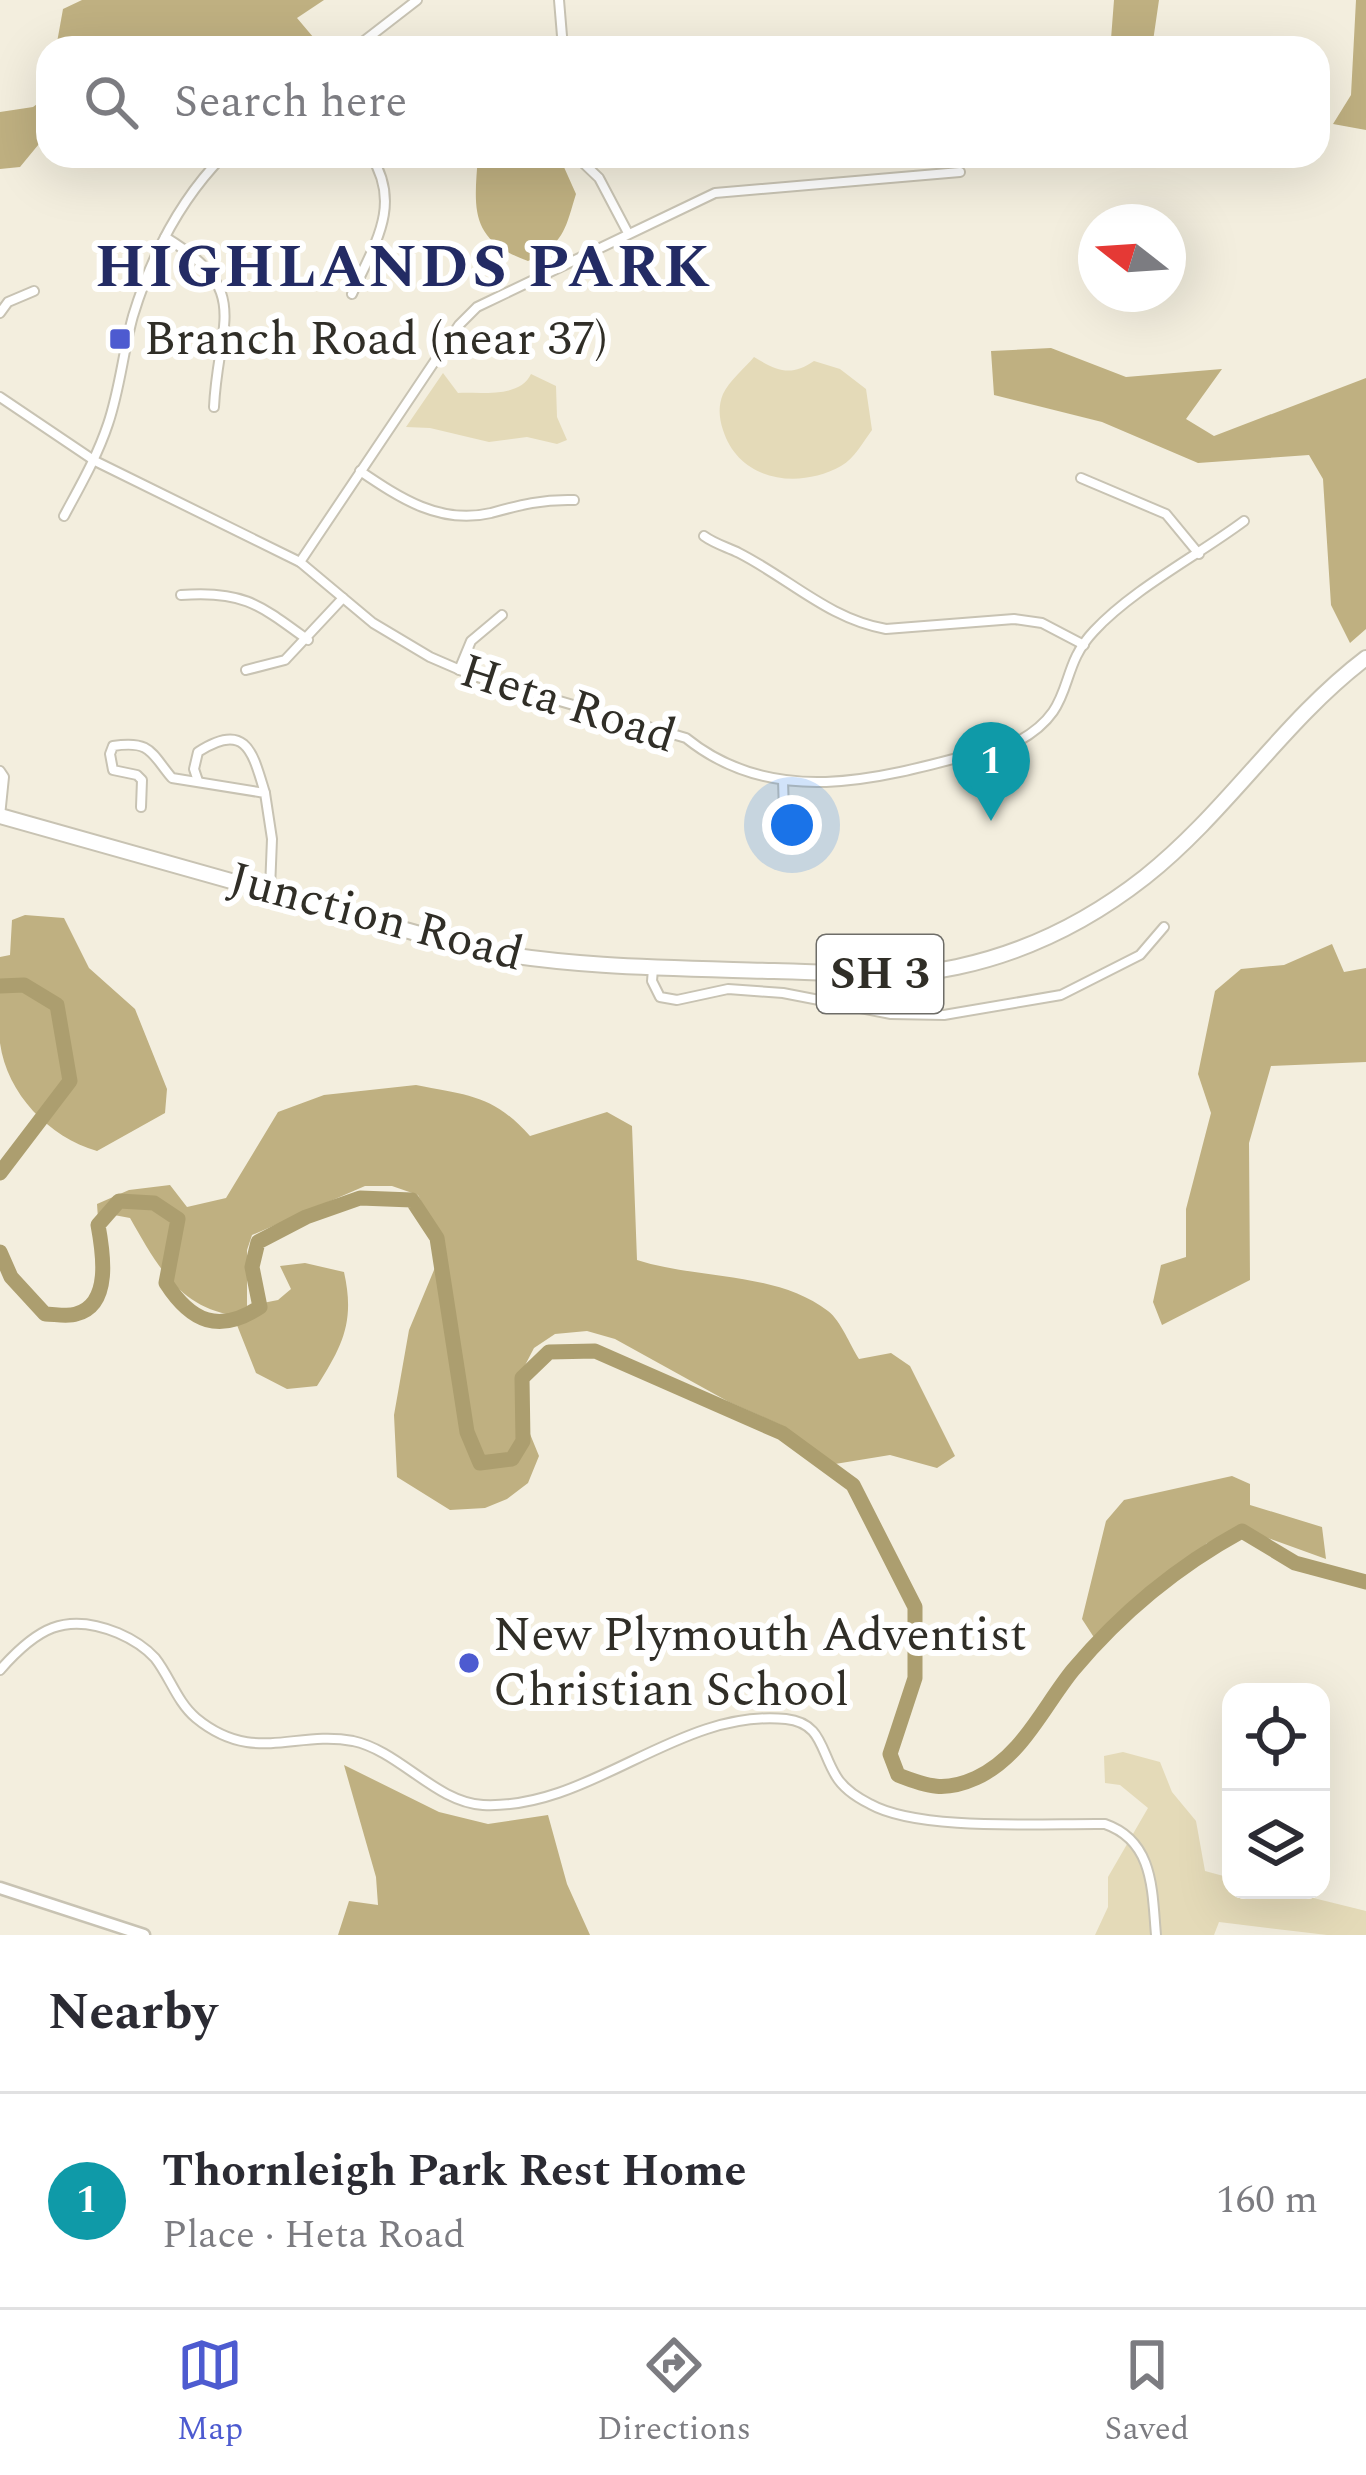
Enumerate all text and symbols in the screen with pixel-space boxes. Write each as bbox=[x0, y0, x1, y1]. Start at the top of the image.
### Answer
search box bbox=[36, 36, 1330, 168]
text: Search here bbox=[174, 68, 407, 137]
icon: search bbox=[78, 69, 144, 135]
north arrow bbox=[1078, 204, 1186, 312]
district label: HIGHLANDS PARK bbox=[95, 222, 713, 314]
place label: Branch Road (near 37) bbox=[144, 303, 608, 376]
marker: Branch Road (near 37) bbox=[107, 326, 133, 352]
street label: Heta Road bbox=[451, 635, 685, 773]
pin: 1 bbox=[952, 722, 1030, 821]
your location bbox=[762, 795, 822, 855]
street label: Junction Road bbox=[221, 843, 531, 991]
road number: SH 3 bbox=[817, 935, 943, 1013]
place label: New Plymouth Adventist Christian School bbox=[493, 1599, 1027, 1727]
marker: New Plymouth Adventist Christian School bbox=[456, 1650, 482, 1676]
map controls bbox=[1222, 1683, 1330, 1899]
button: locate bbox=[1222, 1683, 1330, 1791]
button: layers bbox=[1222, 1791, 1330, 1899]
text: Nearby bbox=[48, 1974, 217, 2052]
text: Thornleigh Park Rest Home bbox=[162, 2137, 747, 2206]
text: 1 bbox=[76, 2171, 98, 2230]
text: 160 m bbox=[1216, 2171, 1318, 2230]
text: Place · Heta Road bbox=[162, 2206, 465, 2265]
tab: Map bbox=[177, 2332, 243, 2454]
tab: Directions bbox=[597, 2332, 751, 2454]
tab: Saved bbox=[1105, 2332, 1189, 2454]

